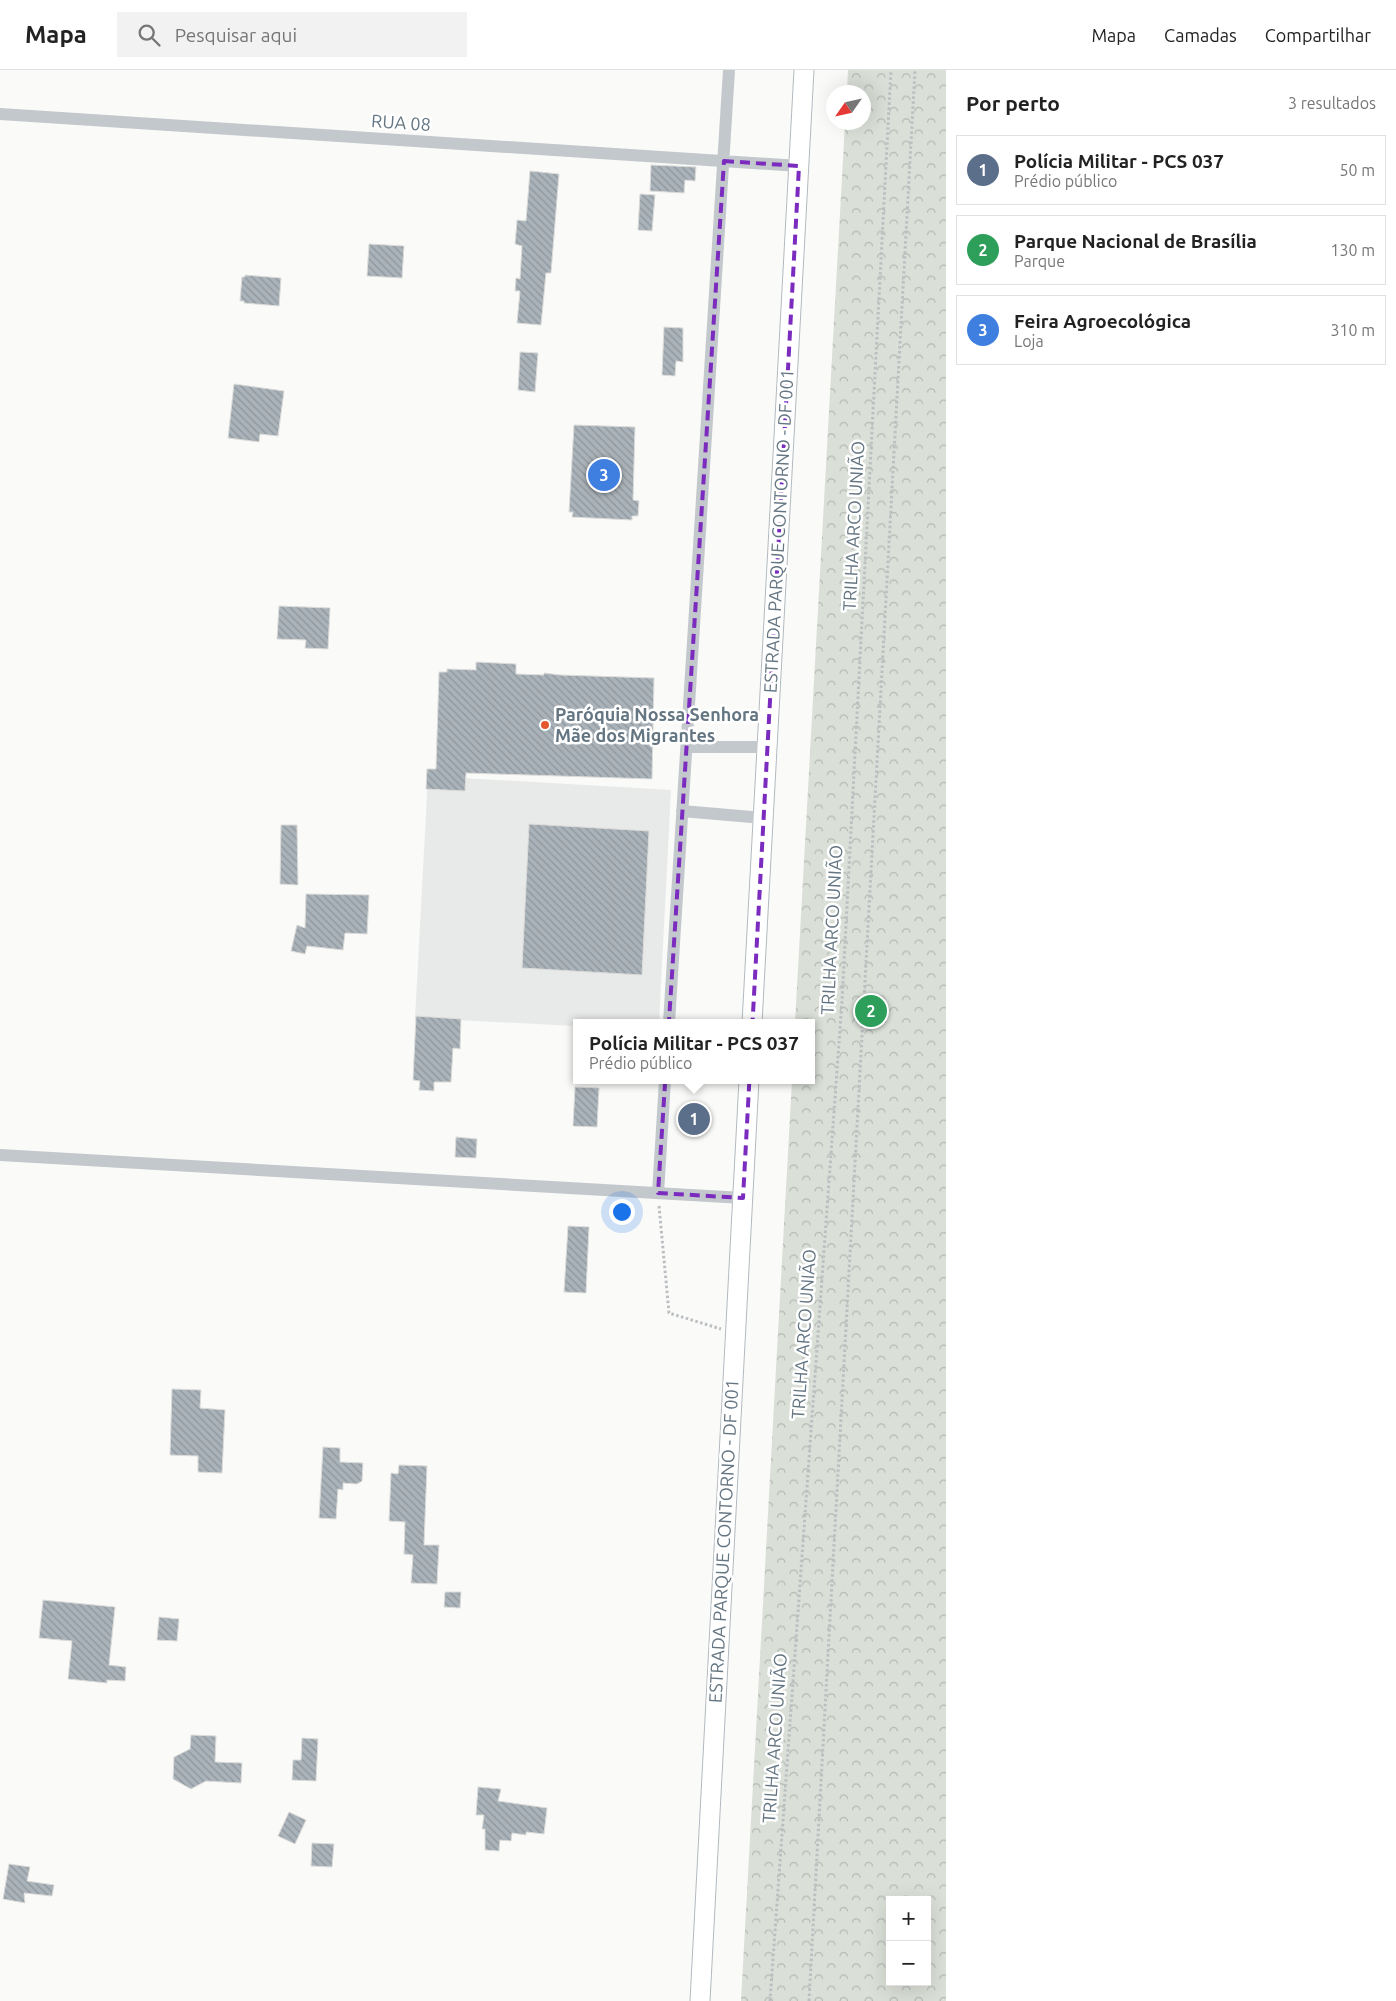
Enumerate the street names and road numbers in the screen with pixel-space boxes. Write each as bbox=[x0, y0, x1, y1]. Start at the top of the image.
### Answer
street label: RUA 08 bbox=[371, 110, 431, 134]
street label: ESTRADA PARQUE CONTORNO - DF 001 bbox=[760, 369, 797, 693]
street label: TRILHA ARCO UNIÃO bbox=[838, 440, 867, 612]
street label: TRILHA ARCO UNIÃO bbox=[816, 844, 845, 1016]
street label: TRILHA ARCO UNIÃO bbox=[786, 1248, 819, 1420]
street label: ESTRADA PARQUE CONTORNO - DF 001 bbox=[705, 1379, 742, 1703]
street label: TRILHA ARCO UNIÃO bbox=[757, 1652, 790, 1824]

